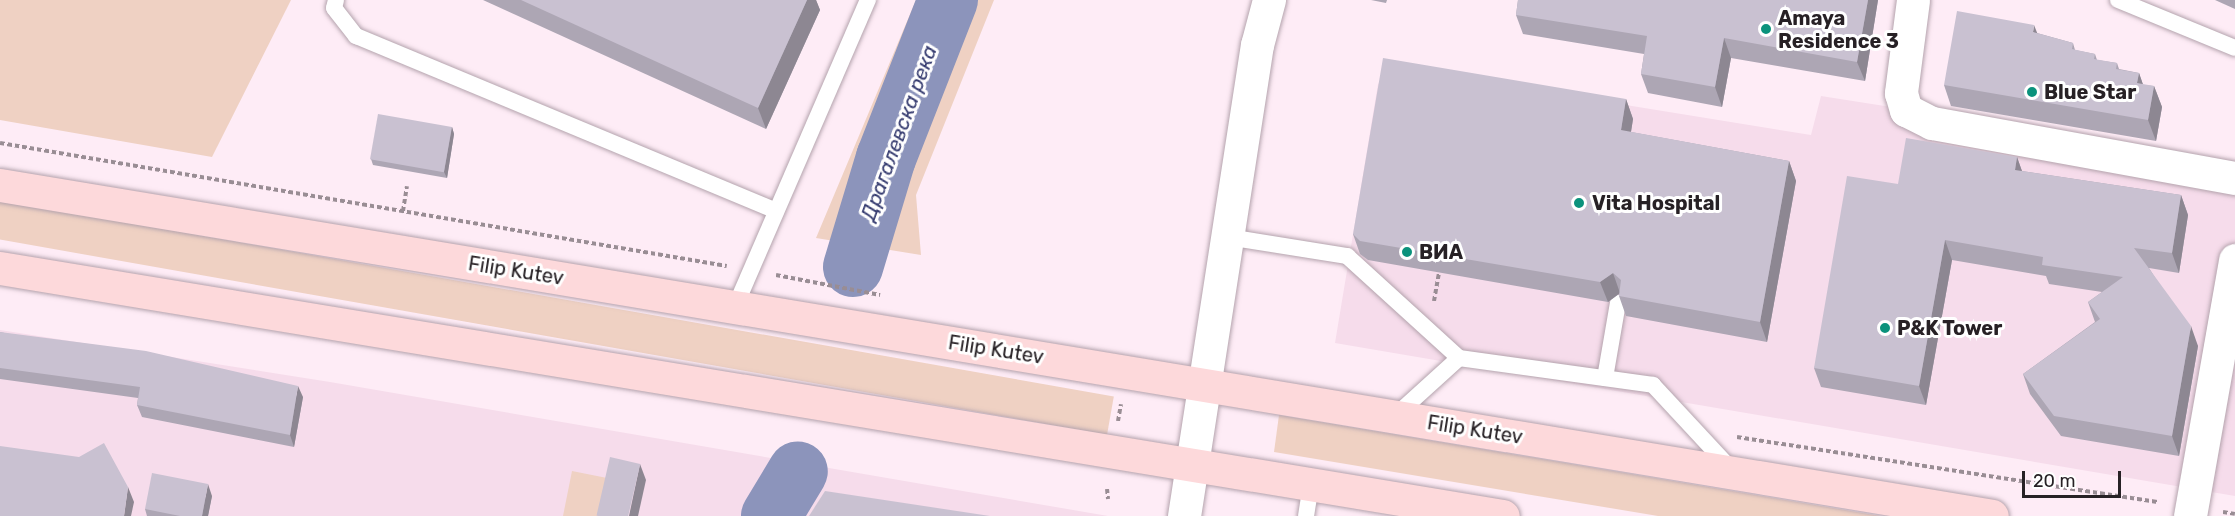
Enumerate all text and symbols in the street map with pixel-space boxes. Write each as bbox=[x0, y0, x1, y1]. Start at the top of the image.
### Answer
place label: Amaya Residence 3 bbox=[1778, 6, 1899, 53]
marker: Amaya Residence 3 bbox=[1759, 22, 1773, 36]
water label: Драгалевска река bbox=[856, 42, 942, 224]
place label: Blue Star bbox=[2044, 80, 2136, 104]
marker: Blue Star bbox=[2025, 85, 2039, 99]
place label: Vita Hospital bbox=[1592, 191, 1720, 215]
marker: Vita Hospital bbox=[1570, 194, 1588, 212]
place label: ВИА bbox=[1419, 240, 1463, 264]
marker: ВИА bbox=[1400, 245, 1414, 259]
street label: Filip Kutev bbox=[467, 252, 565, 290]
place label: P&K Tower bbox=[1897, 316, 2003, 340]
marker: P&K Tower bbox=[1878, 321, 1892, 335]
street label: Filip Kutev bbox=[947, 331, 1045, 369]
street label: Filip Kutev bbox=[1426, 411, 1524, 449]
scale bar bbox=[2025, 459, 2124, 497]
text: 20 m bbox=[2033, 470, 2075, 492]

